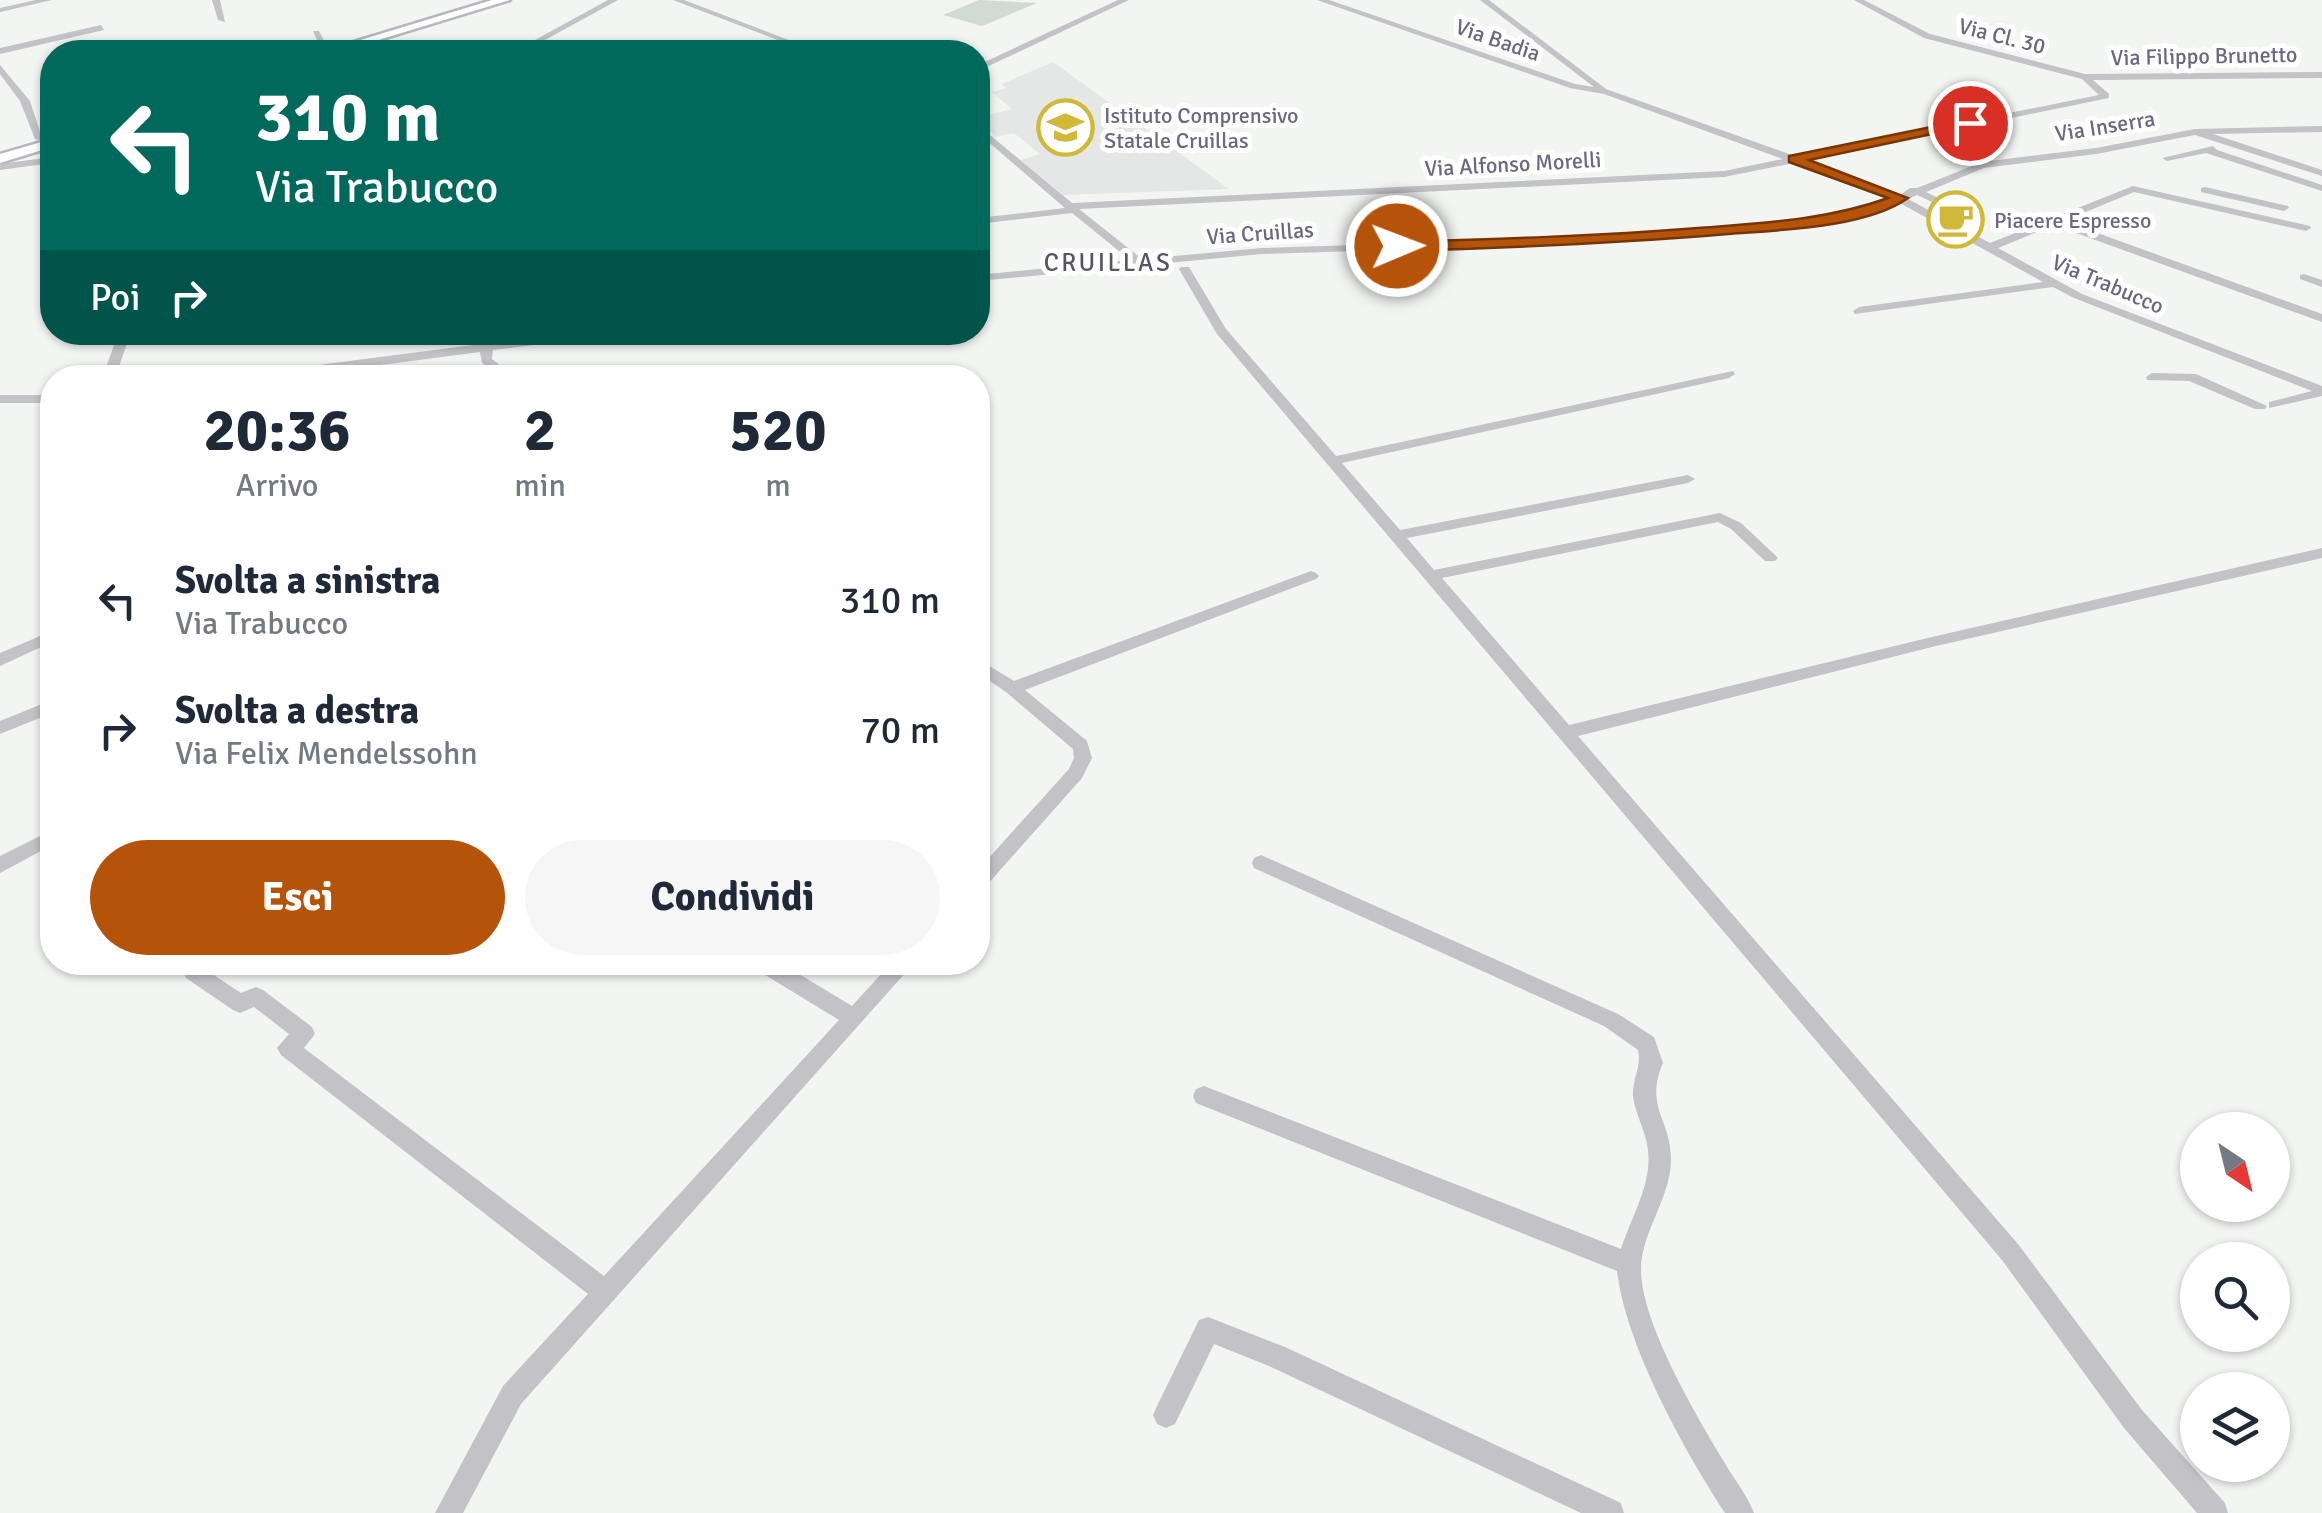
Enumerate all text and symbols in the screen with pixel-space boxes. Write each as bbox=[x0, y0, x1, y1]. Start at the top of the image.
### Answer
street label: Via Cl. 30 bbox=[1956, 12, 2048, 60]
street label: Via Badia bbox=[1452, 13, 1544, 67]
street label: Via Filippo Brunetto bbox=[2110, 41, 2298, 71]
text: 310 m bbox=[255, 74, 440, 160]
icon: left bbox=[90, 80, 220, 210]
pin bbox=[1928, 81, 2013, 166]
icon: arrive bbox=[1943, 96, 1998, 151]
school or university icon: Istituto Comprensivo Statale Cruillas bbox=[1035, 98, 1095, 158]
place label: Istituto Comprensivo Statale Cruillas bbox=[1104, 102, 1298, 154]
street label: Via Inserra bbox=[2053, 105, 2157, 147]
street label: Via Alfonso Morelli bbox=[1424, 146, 1602, 182]
text: Via Trabucco bbox=[255, 160, 498, 215]
cafe icon: Piacere Espresso bbox=[1925, 190, 1985, 250]
position arrow bbox=[1345, 194, 1449, 298]
place label: Piacere Espresso bbox=[1994, 207, 2151, 234]
street label: Via Cruillas bbox=[1205, 216, 1315, 250]
district label: CRUILLAS bbox=[1044, 247, 1172, 278]
street label: Via Trabucco bbox=[2048, 248, 2168, 320]
icon: right bbox=[161, 270, 216, 325]
text: Poi bbox=[90, 274, 141, 321]
text: 20:36 bbox=[203, 394, 351, 468]
text: 2 bbox=[524, 394, 556, 468]
text: 520 bbox=[729, 394, 827, 468]
text: Arrivo bbox=[236, 466, 319, 505]
text: min bbox=[514, 466, 566, 505]
text: m bbox=[765, 466, 791, 505]
text: Svolta a sinistra bbox=[175, 557, 440, 604]
icon: left bbox=[90, 573, 145, 628]
text: 310 m bbox=[840, 577, 940, 624]
text: Via Trabucco bbox=[175, 604, 348, 643]
text: Svolta a destra bbox=[175, 687, 419, 734]
icon: right bbox=[90, 703, 145, 758]
text: 70 m bbox=[860, 707, 940, 754]
text: Via Felix Mendelssohn bbox=[175, 734, 478, 773]
button: Esci bbox=[90, 840, 505, 955]
button: Condividi bbox=[525, 840, 940, 955]
north arrow bbox=[2180, 1112, 2290, 1222]
map controls bbox=[2180, 1112, 2290, 1482]
button: search bbox=[2180, 1242, 2290, 1352]
button: layers bbox=[2180, 1372, 2290, 1482]

